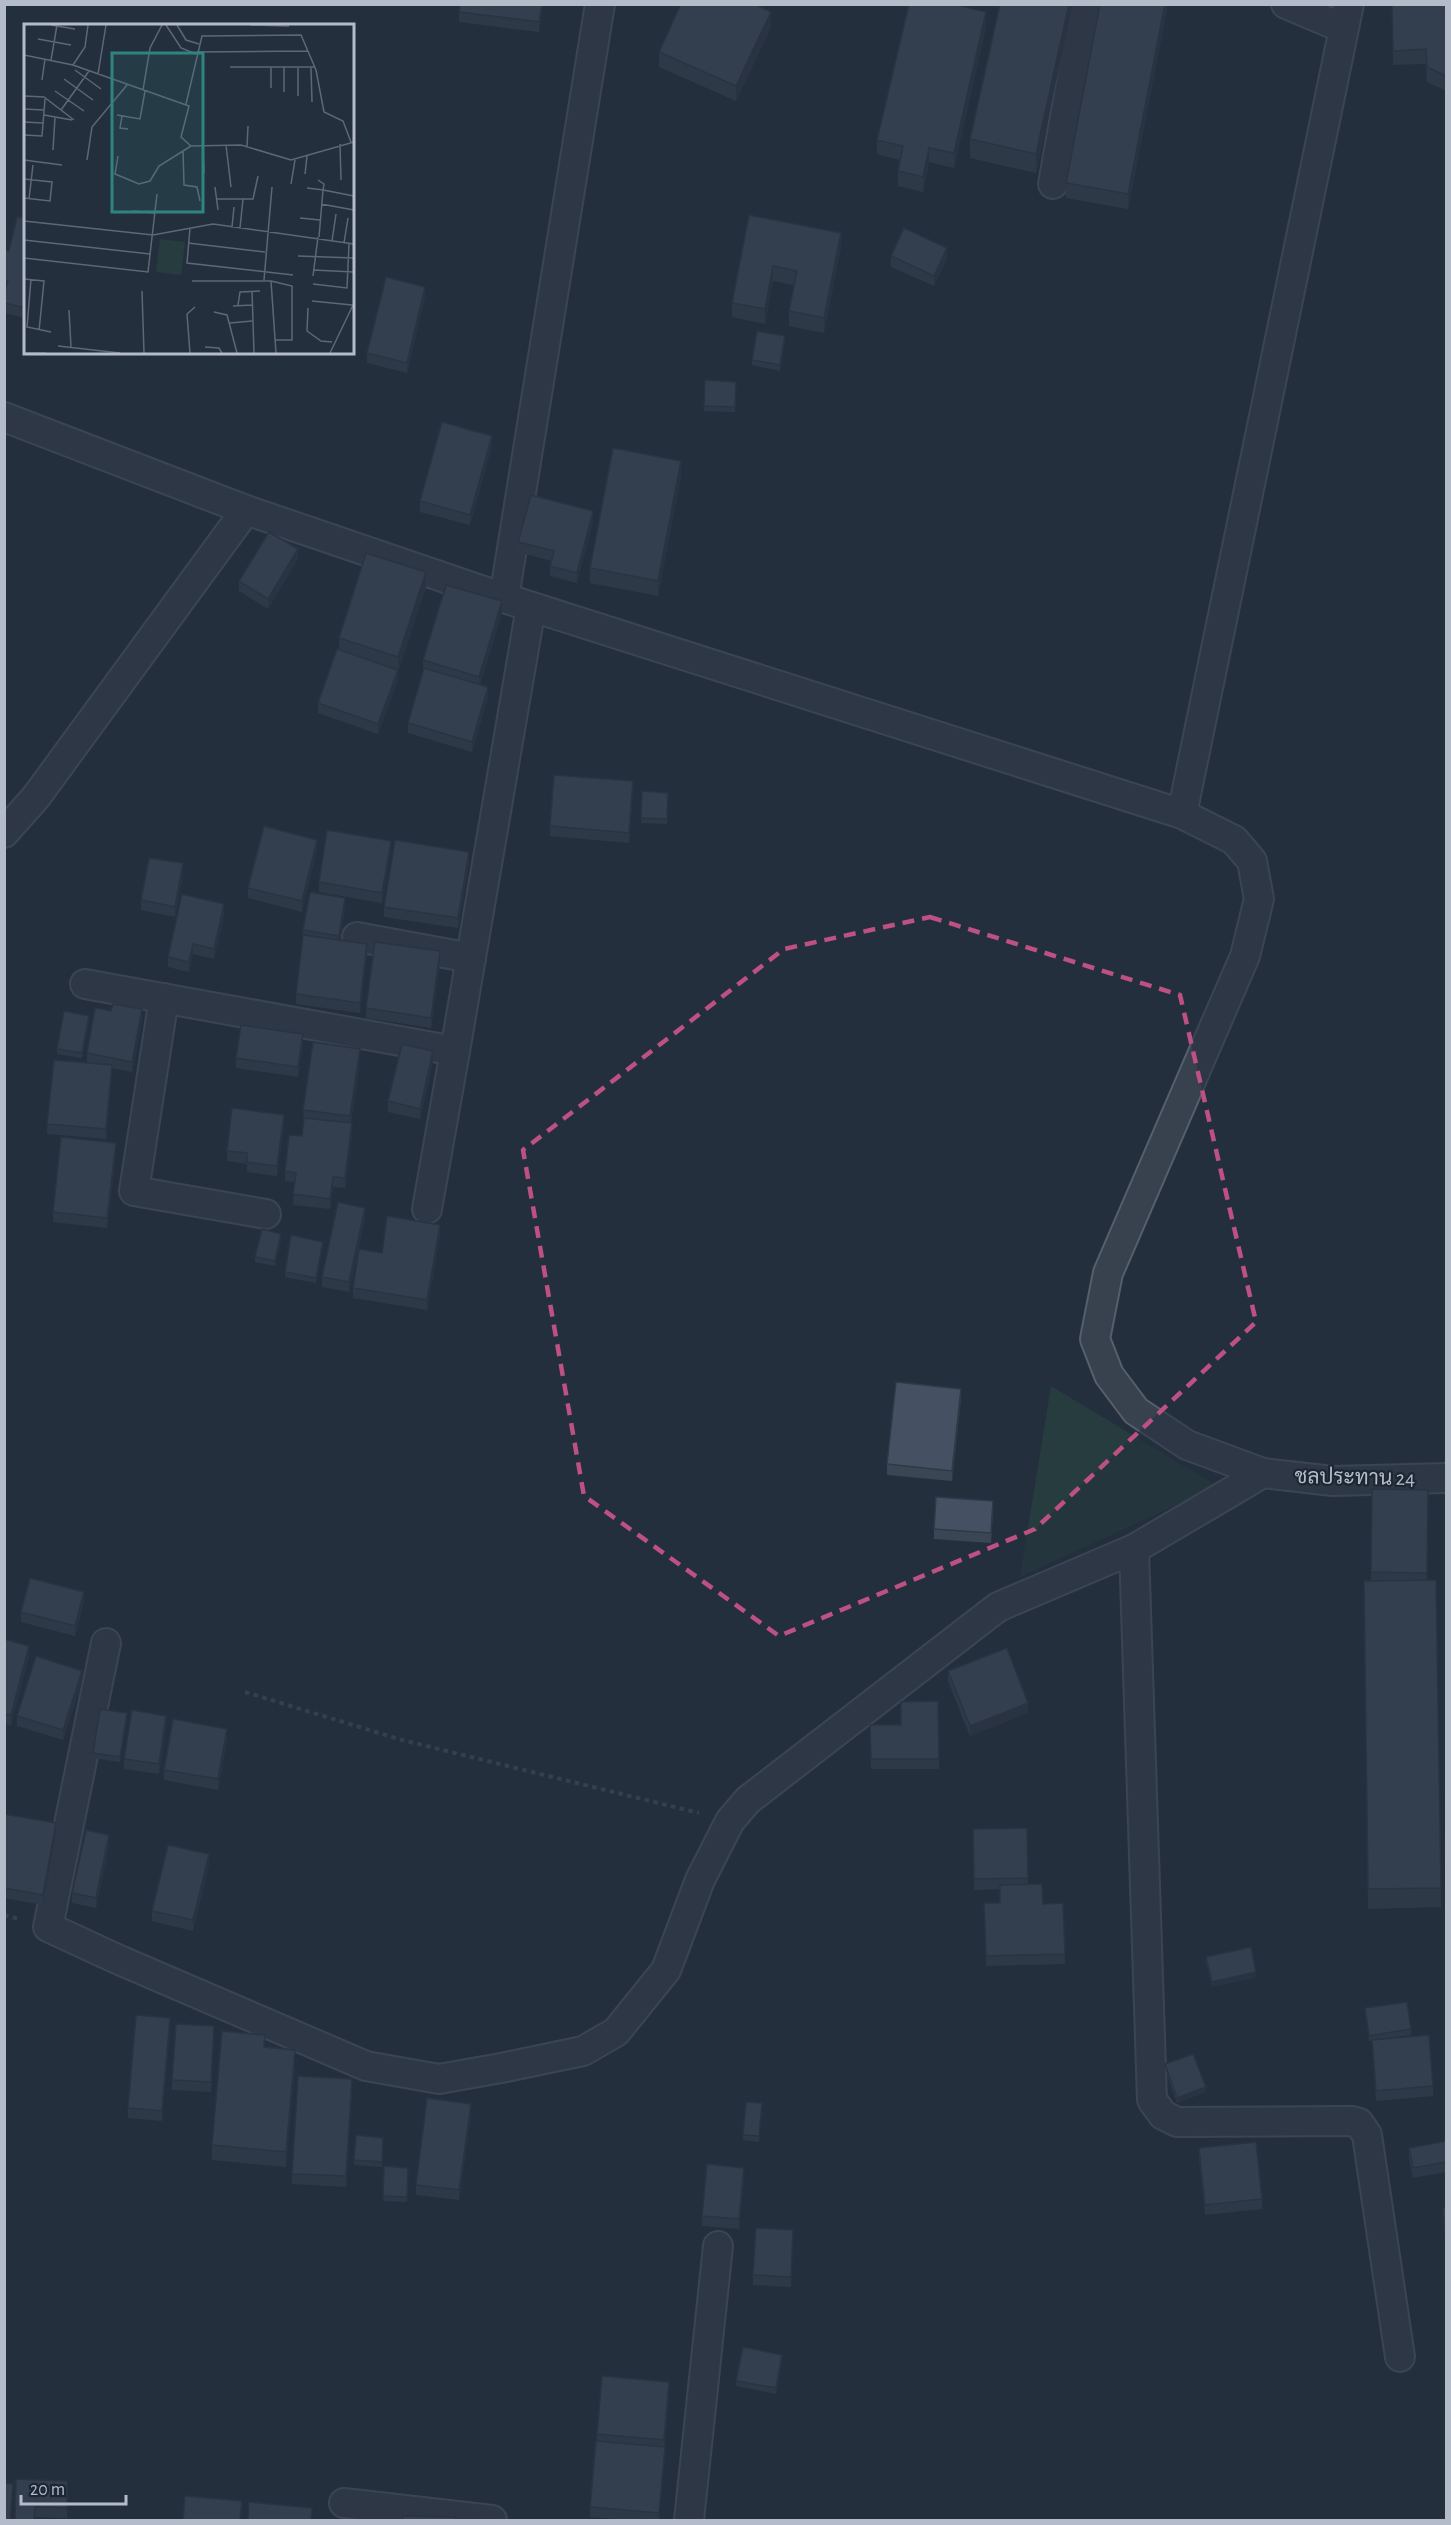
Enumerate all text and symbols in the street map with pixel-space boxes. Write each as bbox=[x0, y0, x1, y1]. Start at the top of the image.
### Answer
inset map bbox=[24, 24, 354, 354]
street label: ชลประทาน 24 bbox=[1295, 1466, 1415, 1489]
scale bar bbox=[21, 2468, 126, 2506]
text: 20 m bbox=[30, 2481, 65, 2499]

